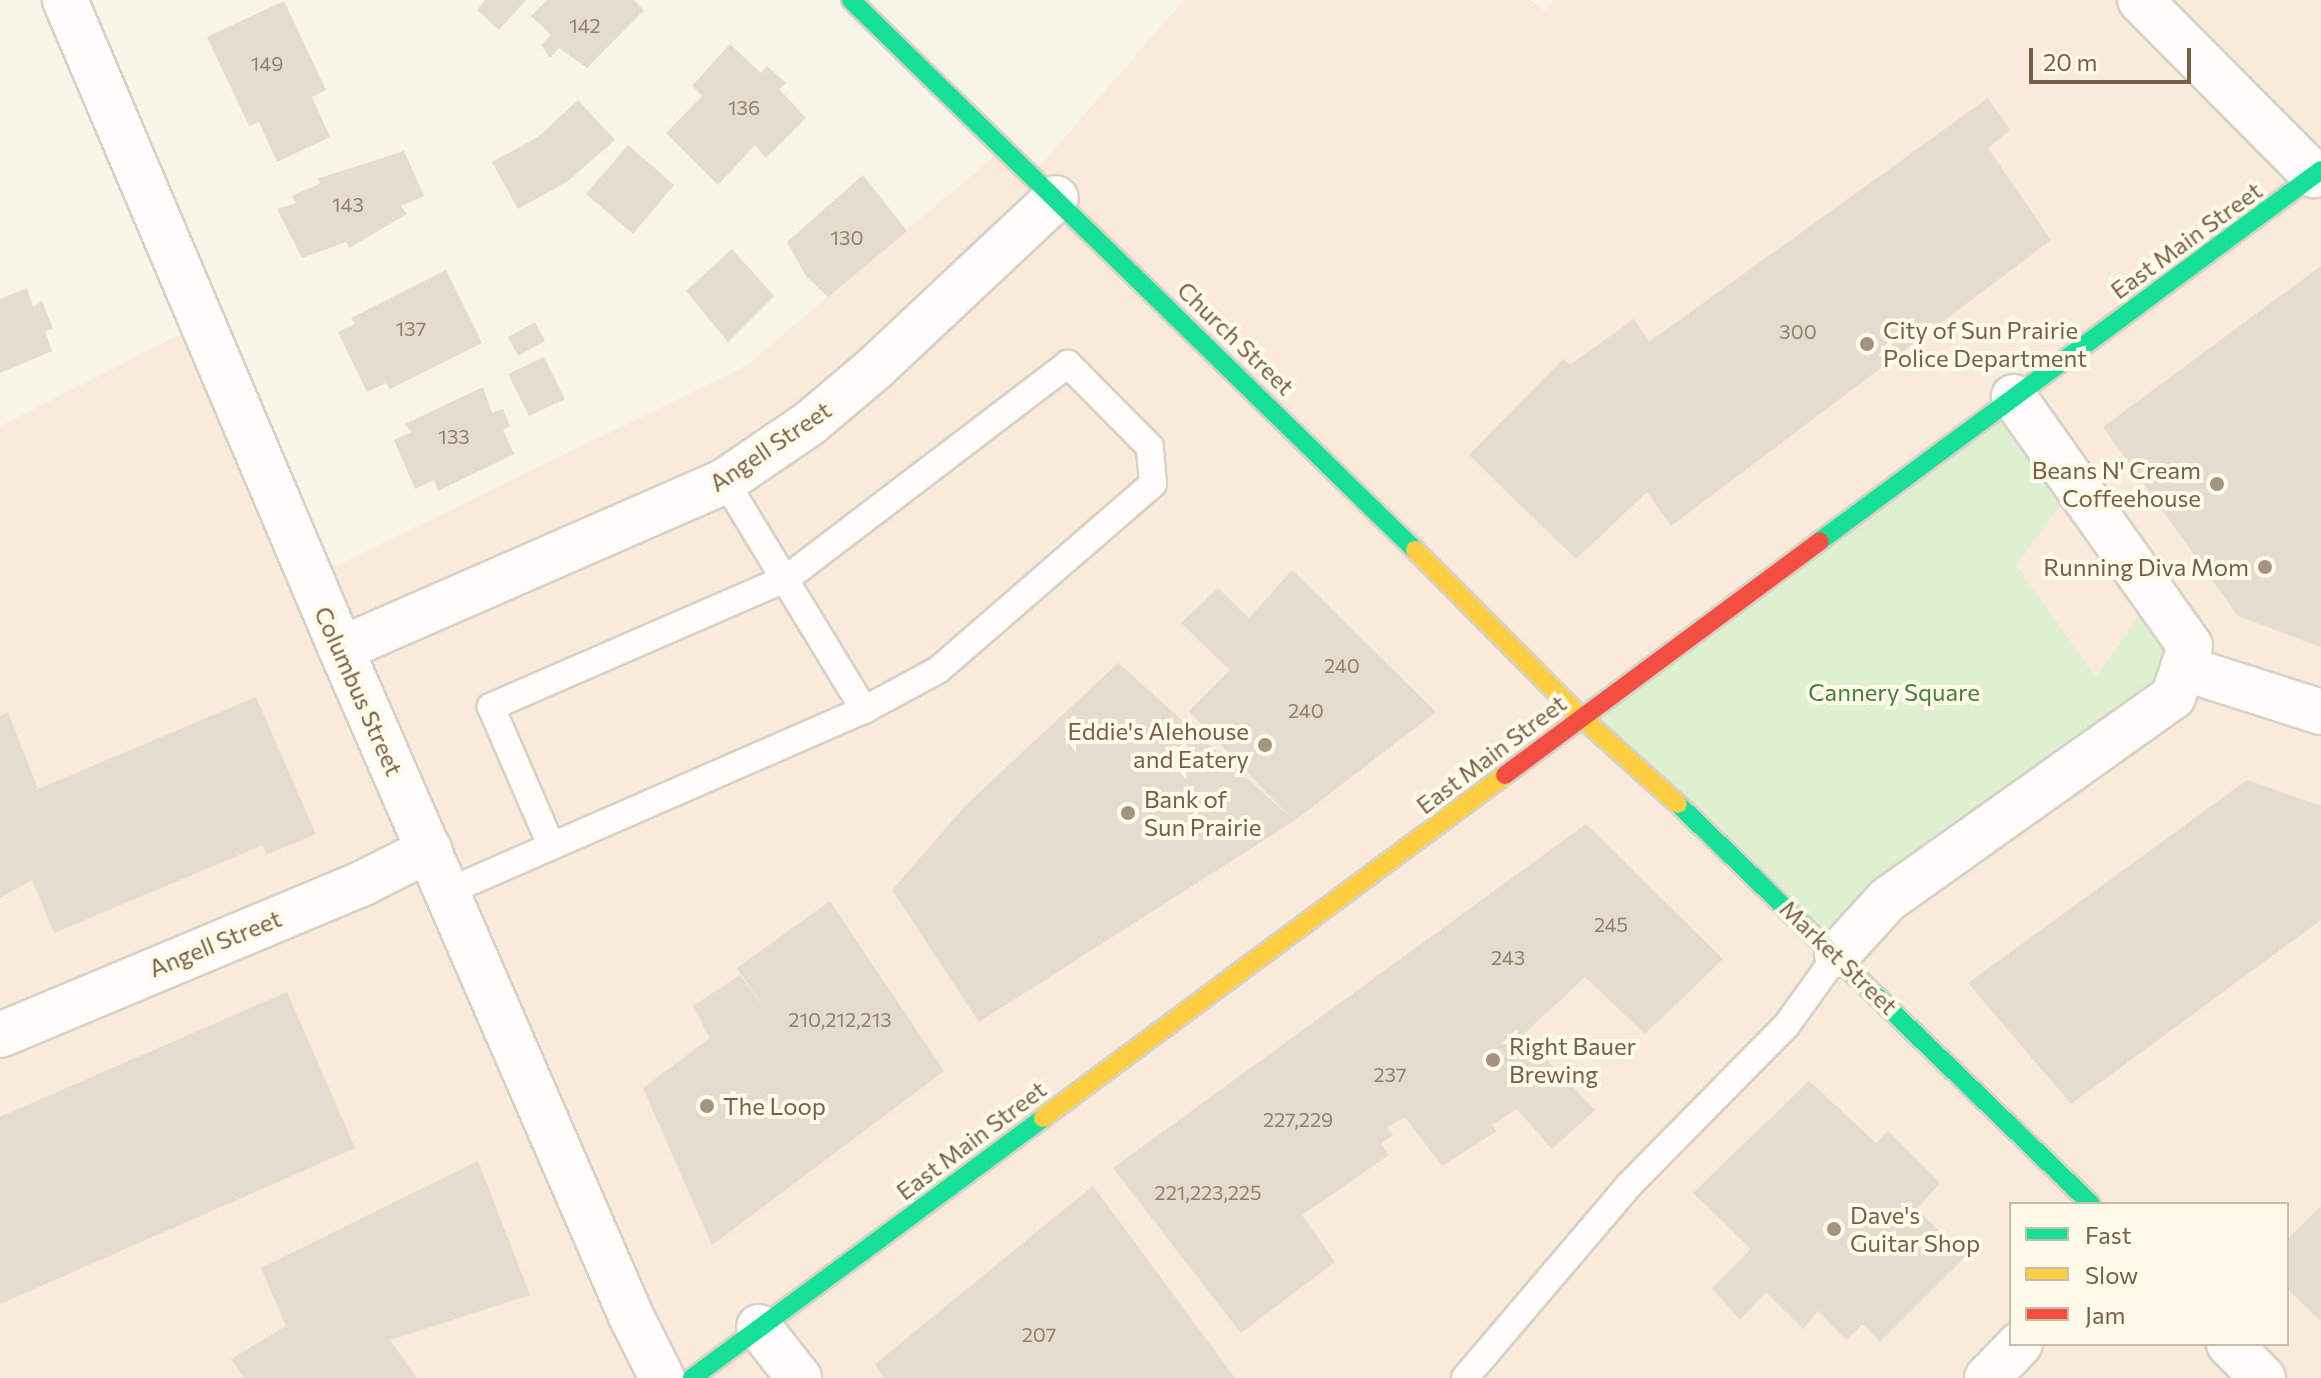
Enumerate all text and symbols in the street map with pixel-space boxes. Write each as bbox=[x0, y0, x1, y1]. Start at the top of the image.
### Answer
house number: 142 bbox=[569, 13, 601, 37]
scale bar bbox=[2033, 32, 2195, 82]
text: 20 m bbox=[2043, 47, 2097, 76]
house number: 149 bbox=[251, 51, 283, 75]
house number: 136 bbox=[728, 95, 760, 119]
street label: East Main Street bbox=[2105, 176, 2267, 304]
house number: 143 bbox=[332, 192, 364, 216]
house number: 130 bbox=[830, 225, 864, 249]
street label: Church Street bbox=[1172, 275, 1300, 401]
house number: 137 bbox=[396, 316, 426, 340]
place label: City of Sun Prairie Police Department bbox=[1883, 316, 2087, 372]
house number: 300 bbox=[1779, 319, 1817, 343]
marker: City of Sun Prairie Police Department bbox=[1858, 335, 1876, 353]
street label: Angell Street bbox=[704, 395, 836, 497]
house number: 133 bbox=[438, 424, 470, 448]
place label: Beans N' Cream Coffeehouse bbox=[2032, 456, 2201, 512]
marker: Beans N' Cream Coffeehouse bbox=[2208, 475, 2226, 493]
place label: Running Diva Mom bbox=[2043, 553, 2249, 581]
marker: Running Diva Mom bbox=[2256, 558, 2274, 576]
street label: Columbus Street bbox=[309, 602, 409, 780]
house number: 240 bbox=[1324, 653, 1360, 677]
park label: Cannery Square bbox=[1808, 678, 1980, 706]
street label: East Main Street bbox=[1411, 688, 1571, 820]
house number: 240 bbox=[1288, 698, 1324, 722]
place label: Eddie's Alehouse and Eatery bbox=[1067, 717, 1249, 773]
marker: Eddie's Alehouse and Eatery bbox=[1256, 736, 1274, 754]
place label: Bank of Sun Prairie bbox=[1144, 785, 1261, 841]
marker: Bank of Sun Prairie bbox=[1119, 804, 1137, 822]
street label: Market Street bbox=[1774, 894, 1904, 1020]
street label: Angell Street bbox=[145, 903, 285, 983]
house number: 245 bbox=[1594, 912, 1628, 936]
house number: 243 bbox=[1491, 945, 1525, 969]
house number: 210,212,213 bbox=[788, 1007, 892, 1031]
place label: Right Bauer Brewing bbox=[1509, 1032, 1636, 1088]
marker: Right Bauer Brewing bbox=[1484, 1051, 1502, 1069]
house number: 237 bbox=[1374, 1062, 1406, 1086]
street label: East Main Street bbox=[891, 1074, 1051, 1206]
place label: The Loop bbox=[723, 1092, 826, 1120]
marker: The Loop bbox=[698, 1097, 716, 1115]
house number: 227,229 bbox=[1263, 1107, 1333, 1131]
house number: 221,223,225 bbox=[1155, 1180, 1261, 1204]
place label: Dave's Guitar Shop bbox=[1850, 1201, 1980, 1257]
legend bbox=[2009, 1202, 2289, 1346]
marker: Dave's Guitar Shop bbox=[1825, 1220, 1843, 1238]
text: Fast bbox=[2085, 1220, 2132, 1249]
text: Slow bbox=[2085, 1260, 2138, 1289]
text: Jam bbox=[2085, 1300, 2125, 1329]
house number: 207 bbox=[1022, 1322, 1056, 1346]

